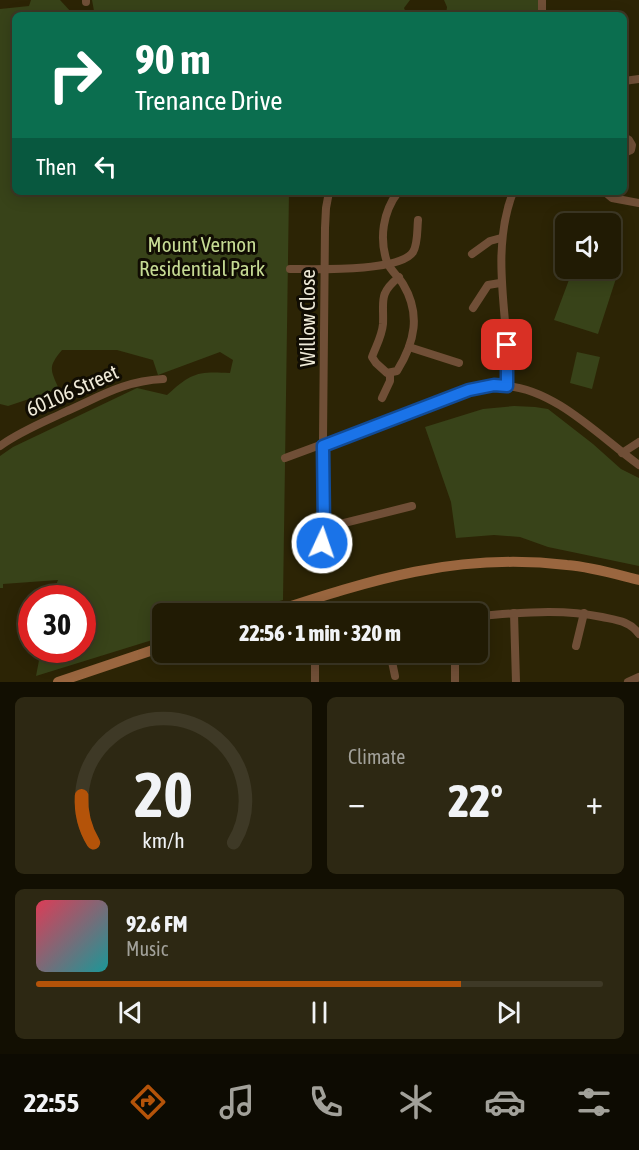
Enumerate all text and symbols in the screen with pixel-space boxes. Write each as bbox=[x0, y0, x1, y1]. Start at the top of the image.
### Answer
text: 90 m bbox=[135, 35, 210, 83]
icon: right bbox=[36, 36, 114, 114]
text: Trenance Drive bbox=[135, 85, 283, 116]
icon: left bbox=[89, 150, 122, 183]
text: Then bbox=[36, 154, 77, 180]
map controls bbox=[555, 213, 621, 279]
button: sound bbox=[555, 213, 621, 279]
park label: Mount Vernon Residential Park bbox=[139, 232, 265, 280]
street label: Willow Close bbox=[295, 269, 319, 367]
pin bbox=[481, 319, 532, 370]
icon: arrive bbox=[490, 328, 523, 361]
street label: 60106 Street bbox=[22, 359, 122, 421]
position arrow bbox=[290, 511, 354, 575]
speed limit sign: 30 bbox=[18, 585, 96, 663]
text: 22:56 · 1 min · 320 m bbox=[239, 620, 401, 646]
text: Climate bbox=[348, 745, 405, 768]
text: 20 bbox=[134, 759, 193, 830]
text: 22° bbox=[448, 775, 503, 827]
text: − bbox=[348, 783, 365, 821]
text: + bbox=[586, 783, 603, 821]
text: km/h bbox=[142, 828, 185, 853]
text: 92.6 FM bbox=[126, 911, 188, 937]
text: Music bbox=[126, 937, 168, 960]
icon: previous bbox=[114, 996, 147, 1029]
icon: pause bbox=[303, 996, 336, 1029]
icon: next bbox=[492, 996, 525, 1029]
icon: directions bbox=[127, 1081, 169, 1123]
icon: music bbox=[216, 1081, 258, 1123]
icon: phone bbox=[305, 1081, 347, 1123]
icon: climate bbox=[395, 1081, 437, 1123]
icon: car bbox=[484, 1081, 526, 1123]
icon: filters bbox=[573, 1081, 615, 1123]
text: 22:55 bbox=[24, 1087, 79, 1118]

